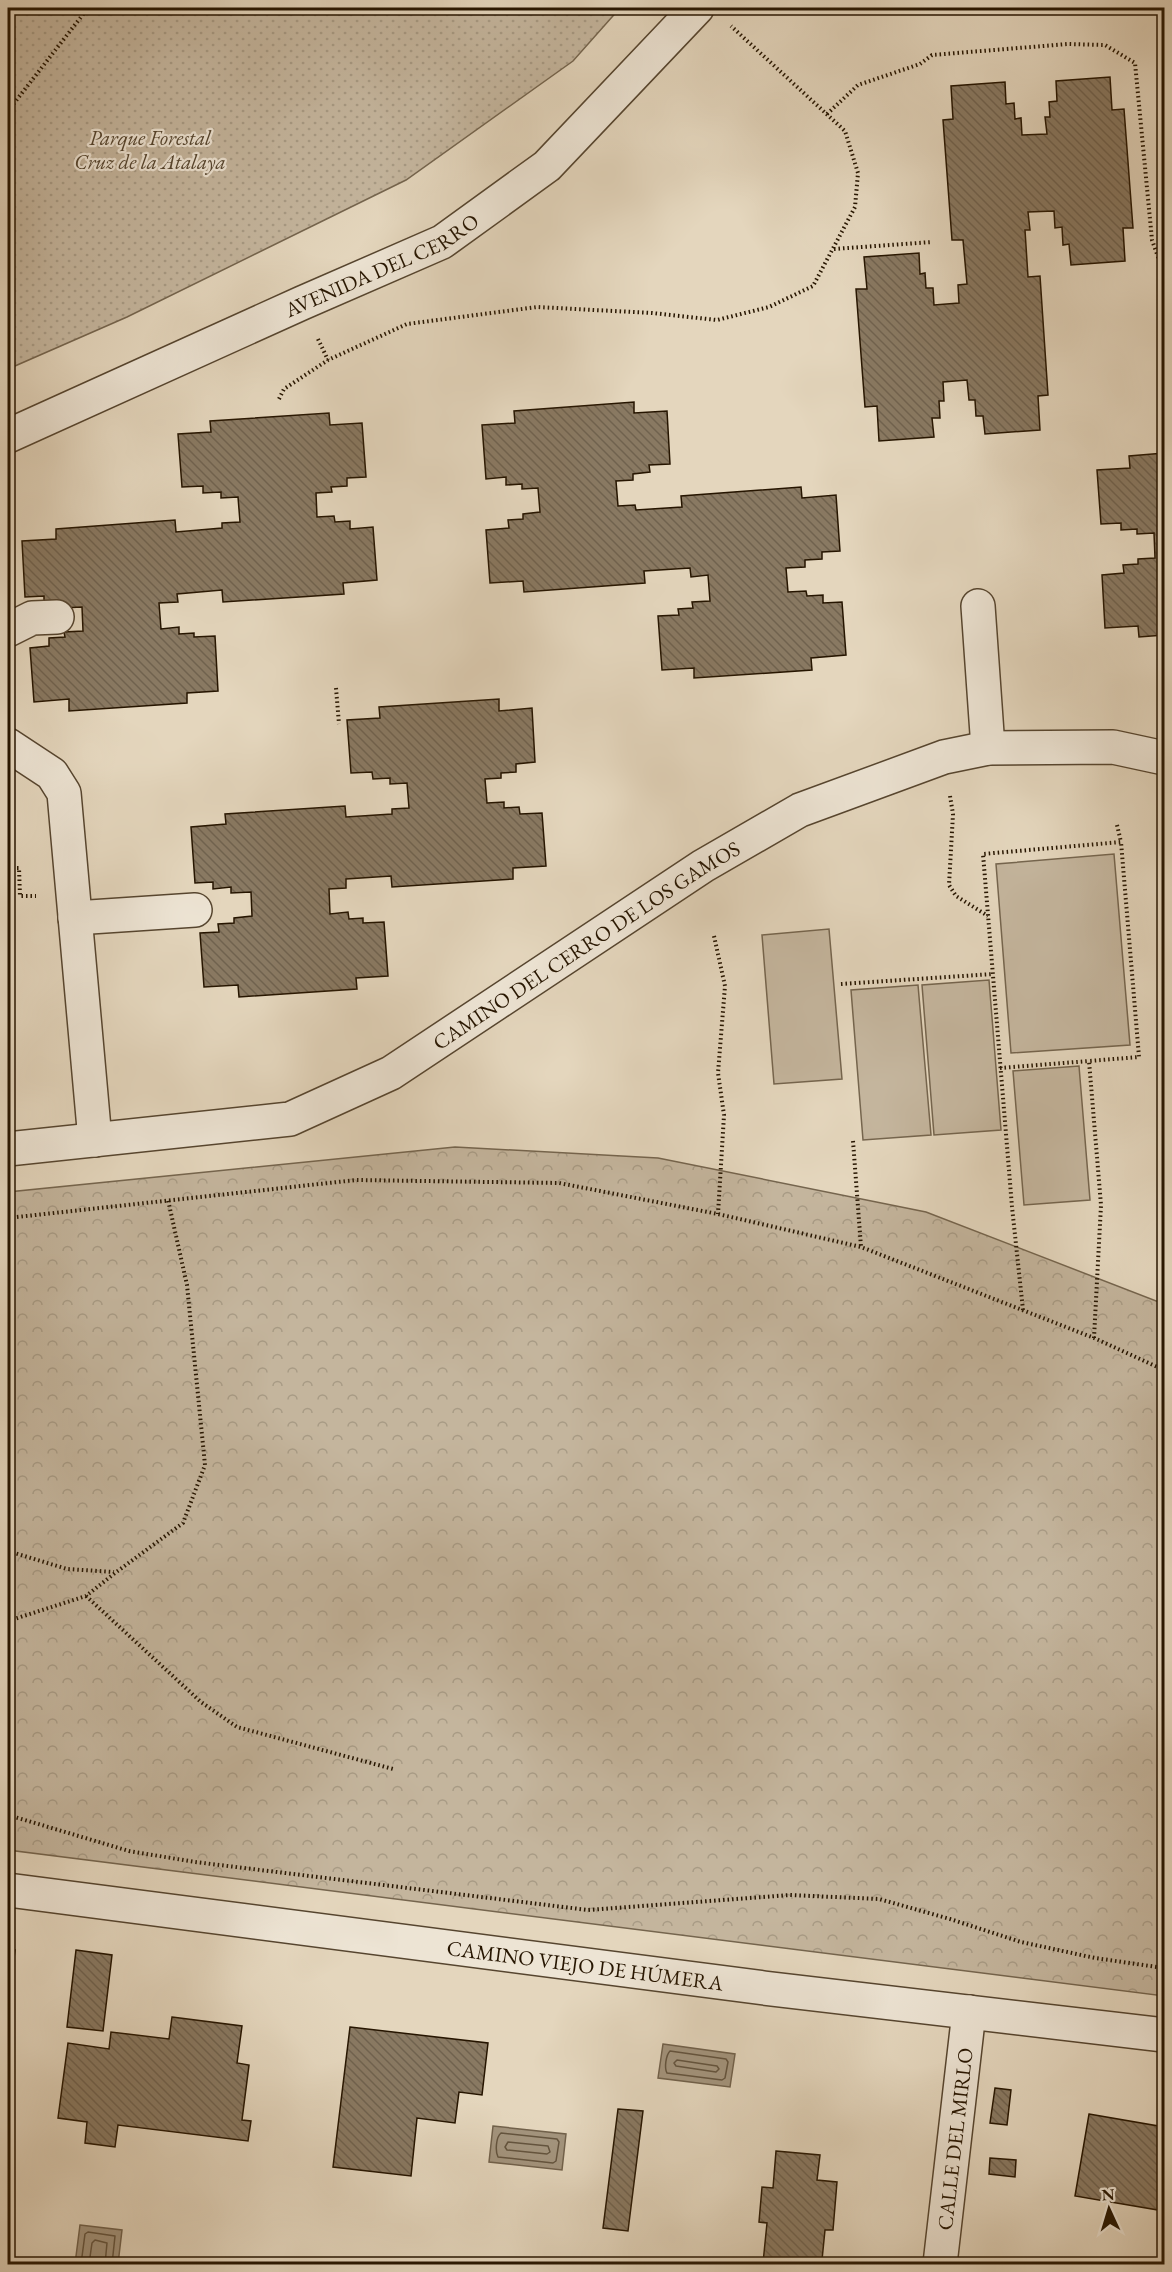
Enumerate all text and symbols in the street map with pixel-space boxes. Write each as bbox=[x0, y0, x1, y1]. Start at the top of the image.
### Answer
park label: Parque Forestal Cruz de la Atalaya bbox=[74, 124, 226, 175]
street label: AVENIDA DEL CERRO bbox=[279, 207, 484, 323]
street label: CAMINO DEL CERRO DE LOS GAMOS bbox=[427, 834, 745, 1055]
street label: CAMINO VIEJO DE HÚMERA bbox=[445, 1934, 725, 1996]
street label: CALLE DEL MIRLO bbox=[930, 2046, 978, 2232]
north arrow bbox=[1079, 2179, 1139, 2239]
text: N bbox=[1101, 2184, 1115, 2205]

